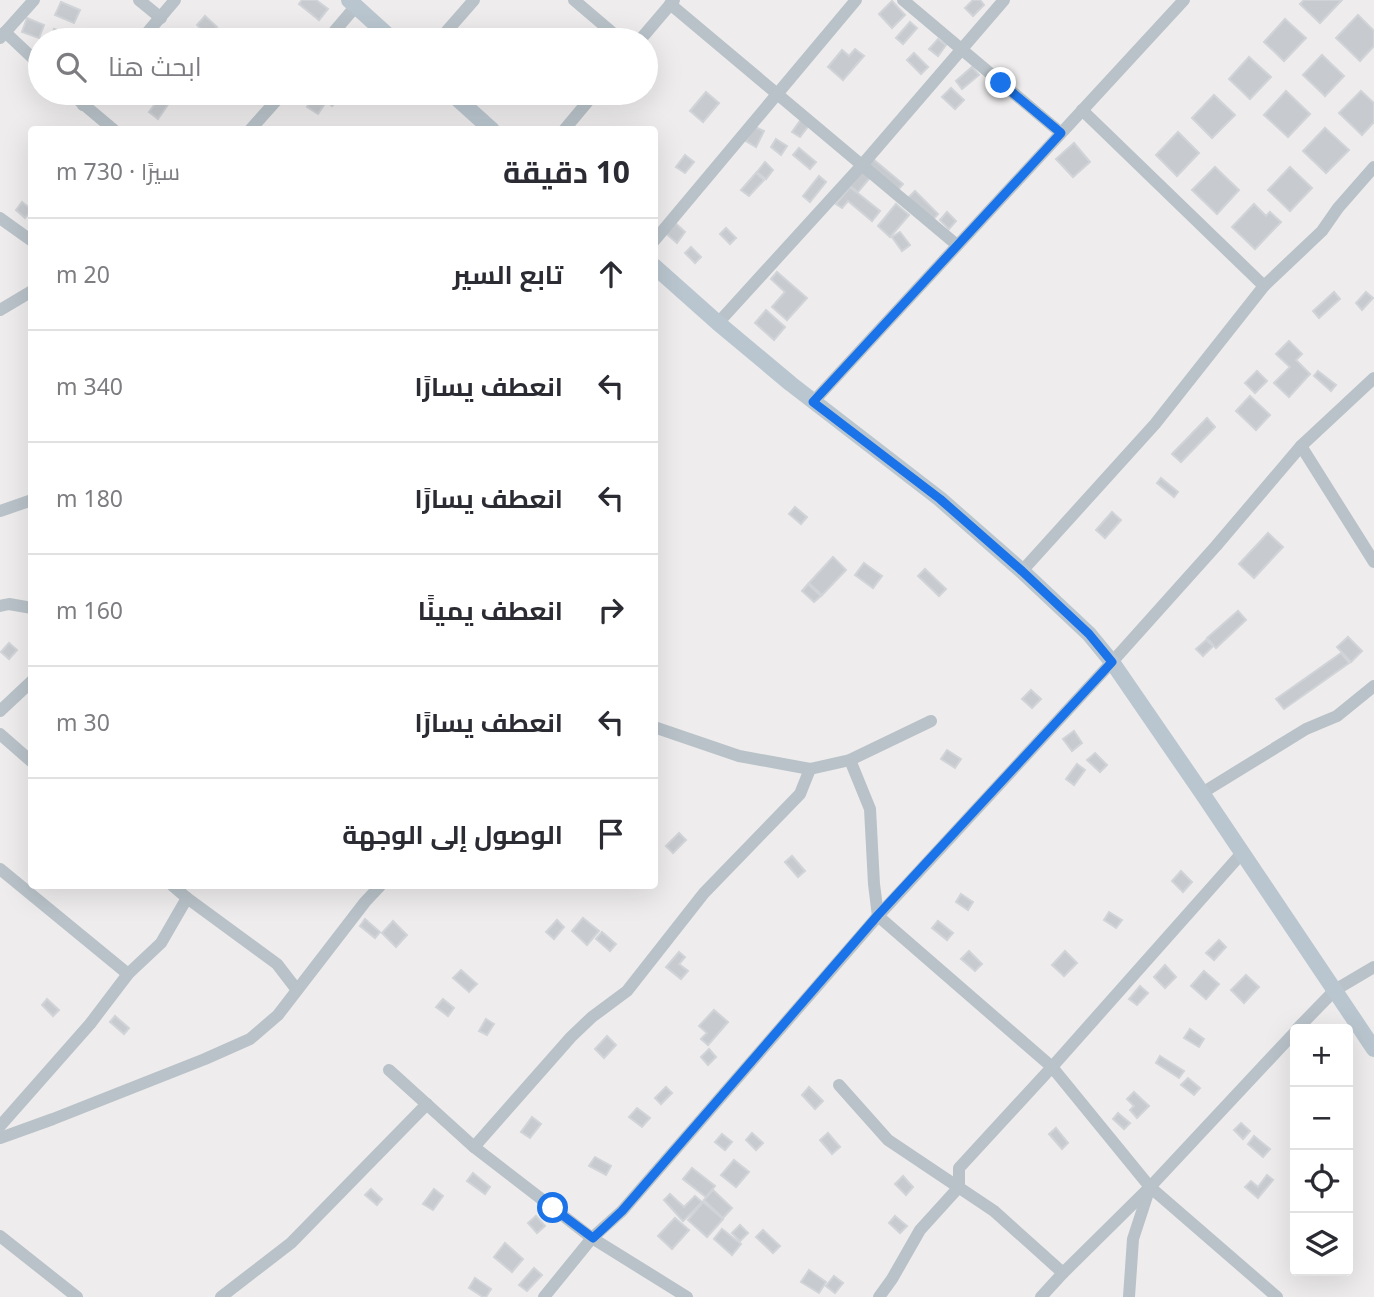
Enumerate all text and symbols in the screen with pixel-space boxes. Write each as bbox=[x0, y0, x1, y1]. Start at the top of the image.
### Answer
search box bbox=[28, 28, 658, 105]
icon: search bbox=[52, 48, 90, 86]
text: ابحث هنا bbox=[108, 48, 202, 84]
route end bbox=[985, 67, 1016, 98]
text: 10 دقيقة bbox=[503, 151, 630, 192]
text: سيرًا · 730 m bbox=[56, 155, 180, 187]
icon: ahead bbox=[592, 255, 630, 293]
text: تابع السير bbox=[453, 256, 563, 292]
text: 20 m bbox=[56, 258, 110, 290]
icon: left bbox=[592, 367, 630, 405]
text: انعطف يسارًا bbox=[414, 368, 563, 404]
text: 340 m bbox=[56, 370, 123, 402]
icon: left bbox=[592, 479, 630, 517]
text: انعطف يسارًا bbox=[414, 480, 563, 516]
text: 180 m bbox=[56, 482, 123, 514]
icon: right bbox=[592, 591, 630, 629]
text: انعطف يمينًا bbox=[418, 592, 563, 628]
text: 160 m bbox=[56, 594, 123, 626]
icon: left bbox=[592, 703, 630, 741]
text: انعطف يسارًا bbox=[414, 704, 563, 740]
text: 30 m bbox=[56, 706, 110, 738]
icon: arrive bbox=[592, 815, 630, 853]
text: الوصول إلى الوجهة bbox=[342, 816, 563, 852]
map controls bbox=[1290, 1024, 1353, 1276]
button: + bbox=[1290, 1024, 1353, 1087]
button: − bbox=[1290, 1087, 1353, 1150]
button: locate bbox=[1290, 1150, 1353, 1213]
route start bbox=[537, 1192, 568, 1223]
button: layers bbox=[1290, 1213, 1353, 1276]

